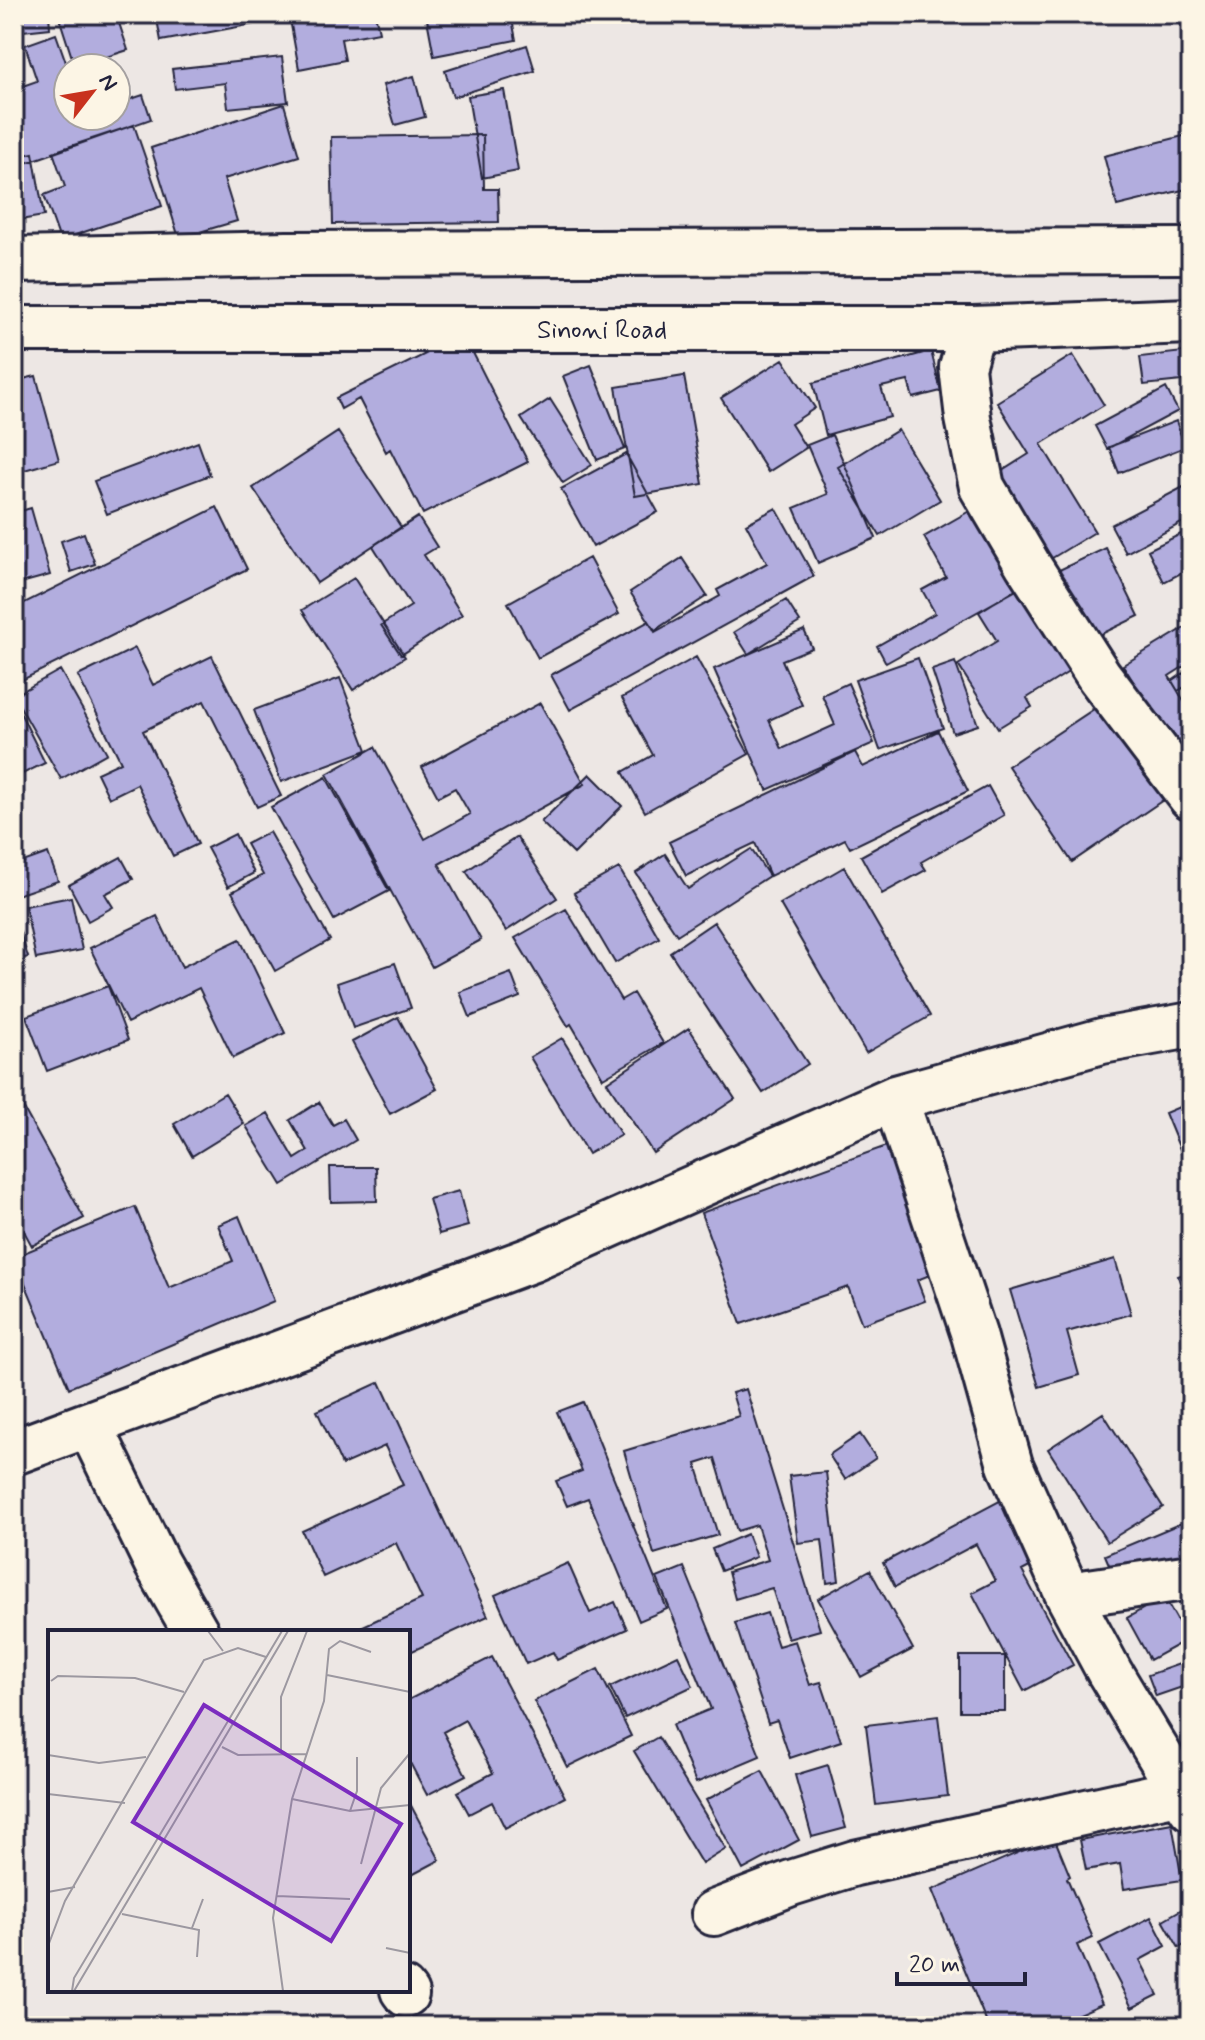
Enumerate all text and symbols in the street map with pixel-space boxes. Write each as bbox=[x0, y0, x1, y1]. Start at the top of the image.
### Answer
north arrow bbox=[52, 52, 132, 132]
text: N bbox=[92, 69, 123, 96]
street label: Sinoni Road bbox=[537, 314, 667, 348]
inset map bbox=[48, 1630, 410, 1992]
scale bar bbox=[897, 1936, 1025, 1986]
text: 20 m bbox=[909, 1950, 960, 1981]

